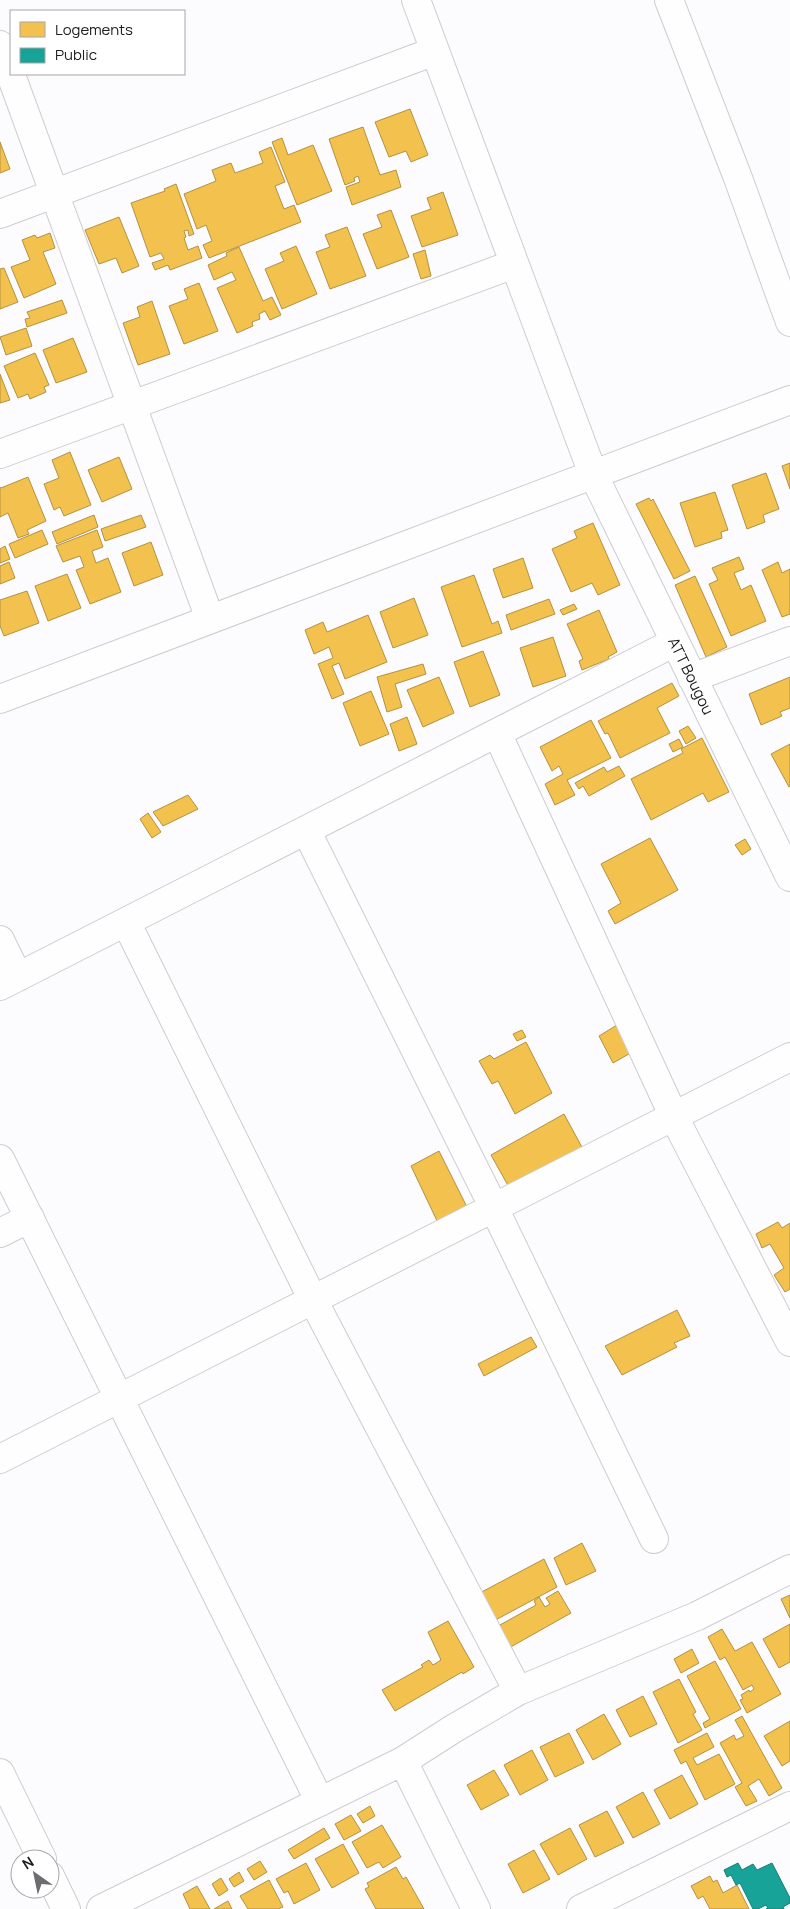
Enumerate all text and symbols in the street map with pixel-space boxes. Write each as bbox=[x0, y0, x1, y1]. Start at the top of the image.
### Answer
legend bbox=[10, 10, 185, 75]
text: Logements bbox=[55, 19, 133, 40]
text: Public bbox=[55, 44, 97, 65]
street label: ATT Bougou bbox=[663, 634, 719, 718]
north arrow bbox=[10, 1849, 60, 1899]
text: N bbox=[18, 1852, 37, 1873]

